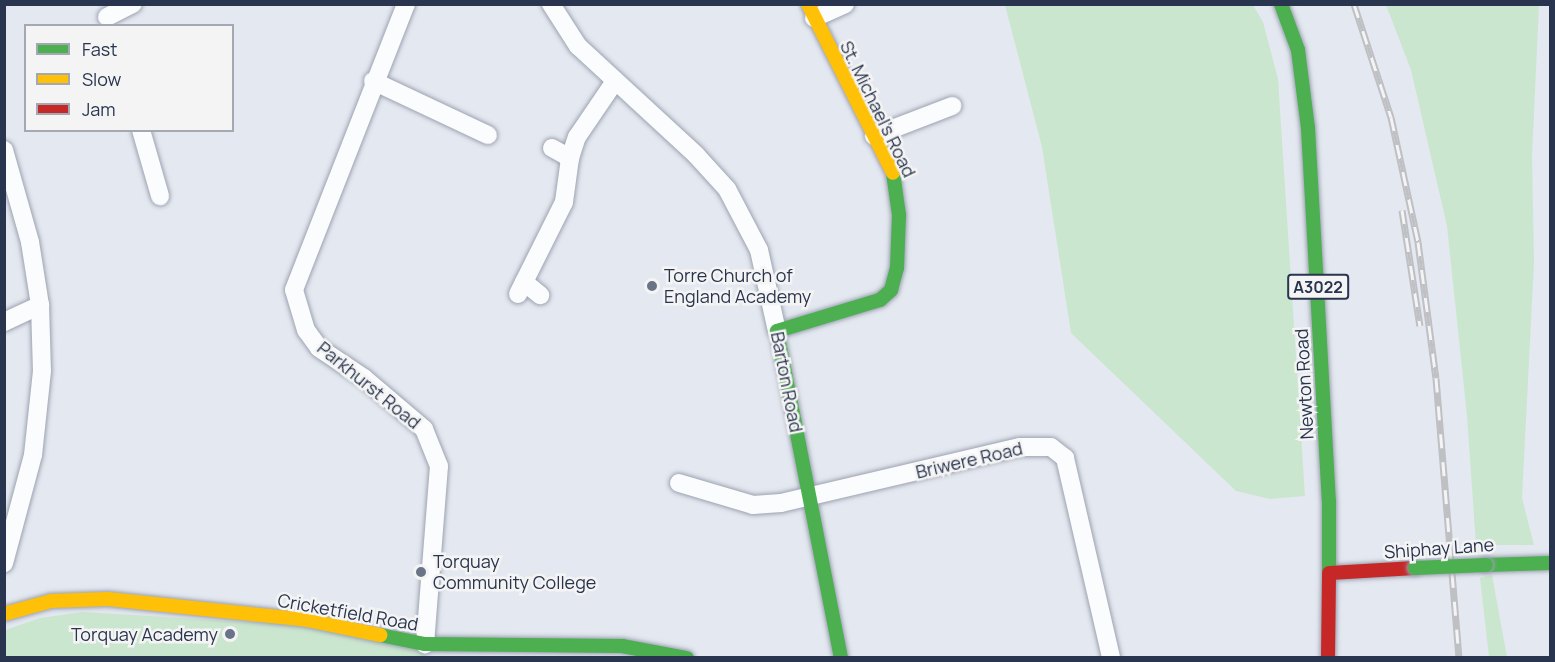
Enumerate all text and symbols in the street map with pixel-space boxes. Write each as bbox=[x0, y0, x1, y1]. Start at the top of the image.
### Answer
legend bbox=[24, 24, 234, 132]
text: Fast bbox=[82, 37, 117, 61]
street label: St. Michael's Road bbox=[836, 37, 920, 181]
text: Slow bbox=[82, 67, 121, 91]
text: Jam bbox=[82, 97, 116, 121]
place label: Torre Church of England Academy bbox=[664, 265, 811, 308]
road number: A3022 bbox=[1286, 274, 1350, 300]
marker: Torre Church of England Academy bbox=[645, 279, 659, 293]
street label: Newton Road bbox=[1290, 328, 1318, 440]
street label: Barton Road bbox=[767, 330, 807, 434]
street label: Parkhurst Road bbox=[313, 337, 425, 433]
street label: Briwere Road bbox=[914, 437, 1024, 483]
street label: Shiphay Lane bbox=[1383, 533, 1495, 563]
place label: Torquay Community College bbox=[433, 551, 596, 594]
marker: Torquay Community College bbox=[414, 565, 428, 579]
street label: Cricketfield Road bbox=[276, 589, 420, 635]
place label: Torquay Academy bbox=[71, 623, 218, 645]
marker: Torquay Academy bbox=[223, 627, 237, 641]

